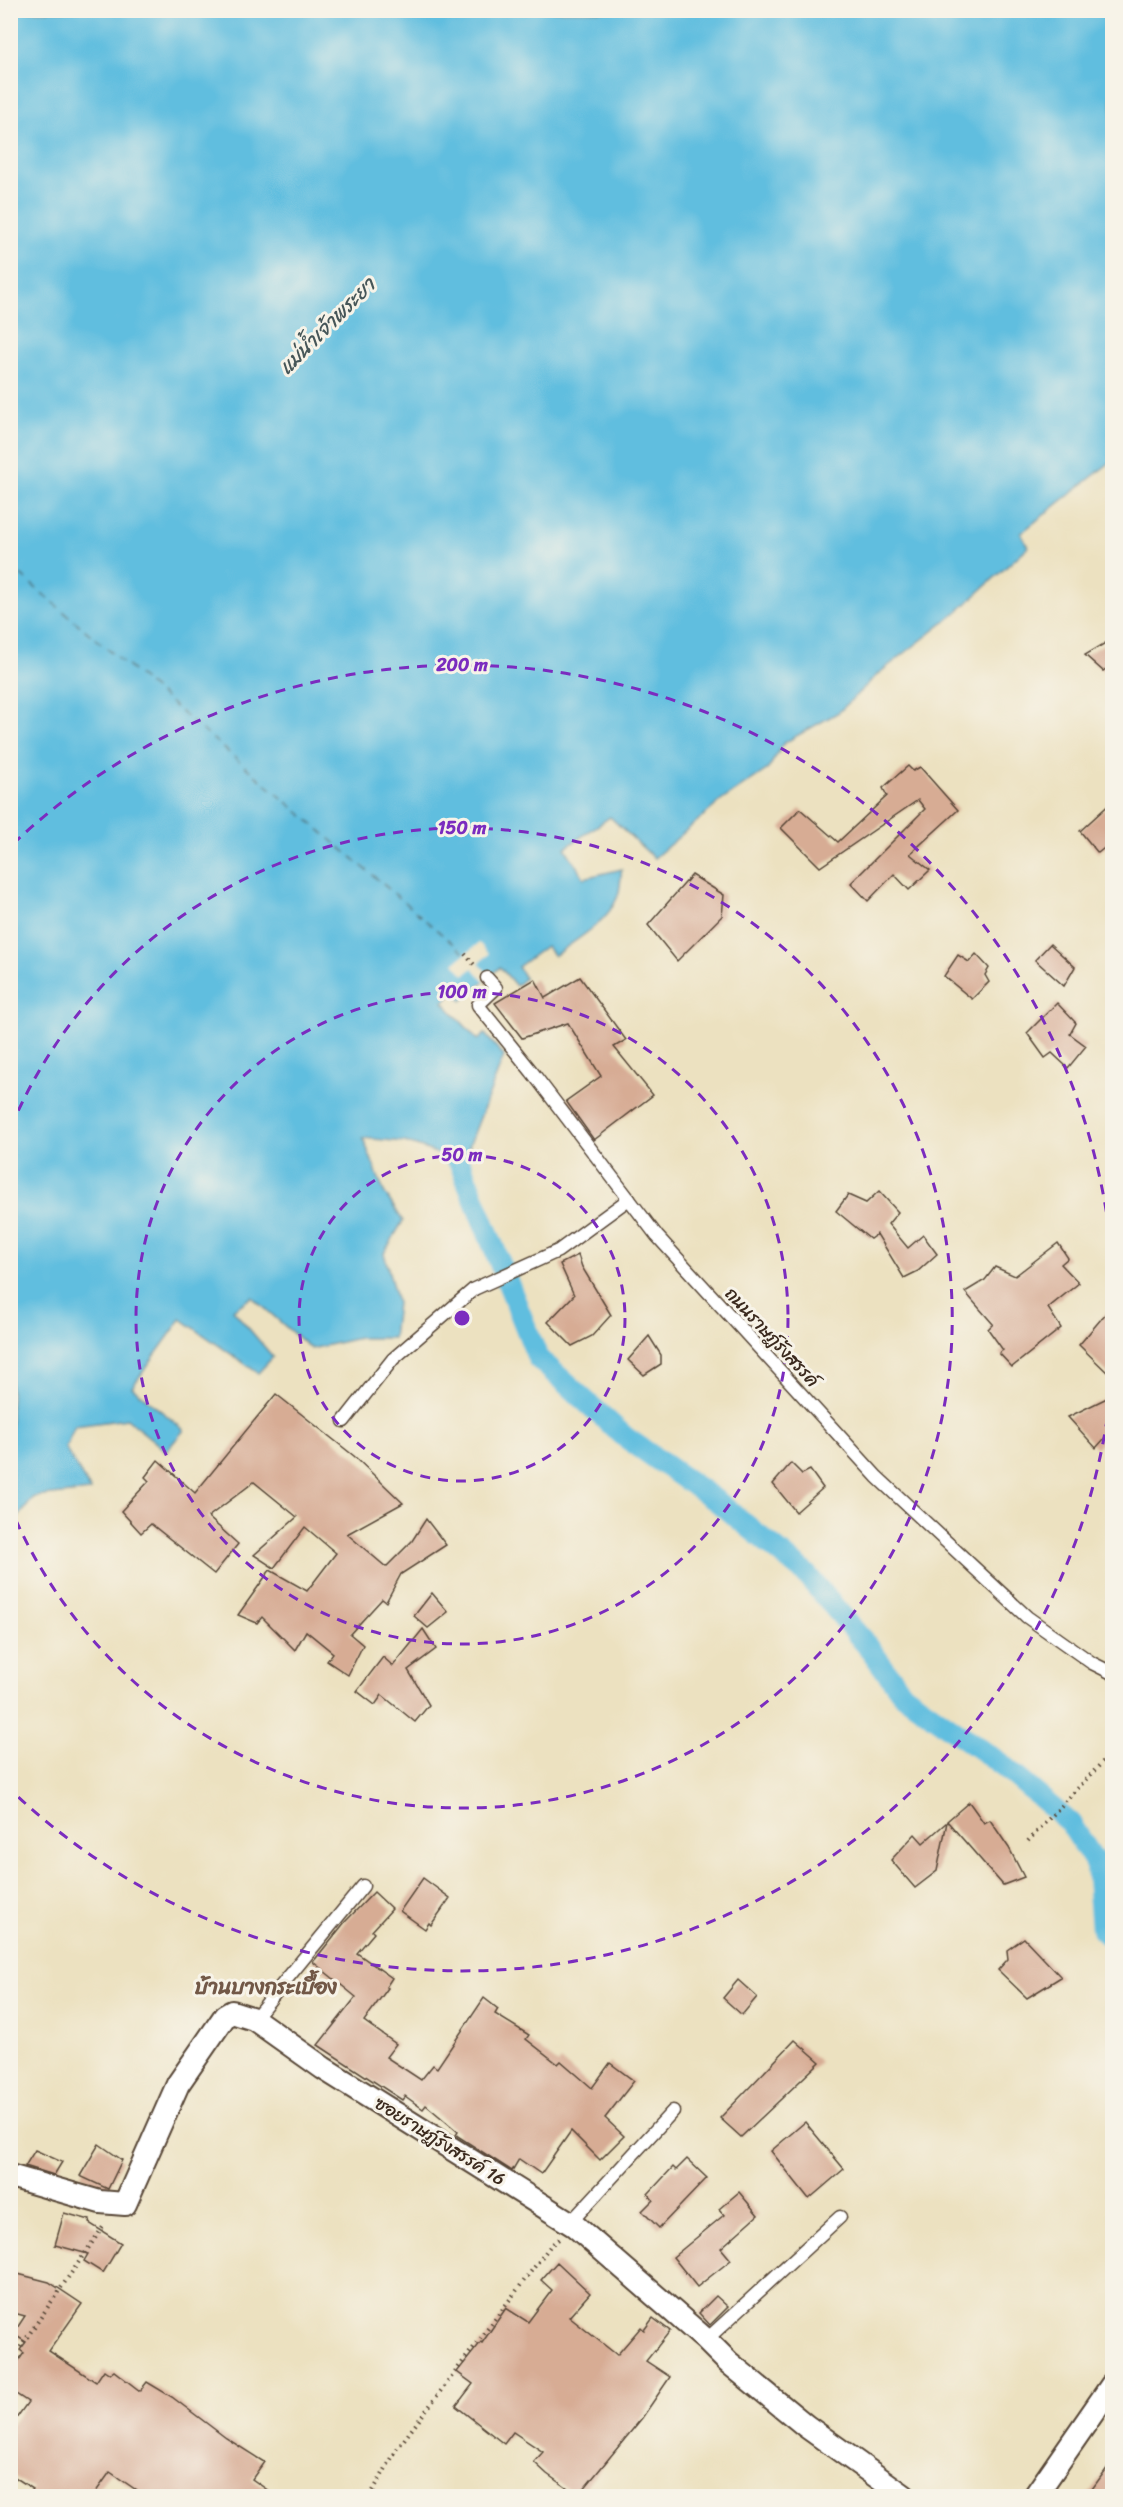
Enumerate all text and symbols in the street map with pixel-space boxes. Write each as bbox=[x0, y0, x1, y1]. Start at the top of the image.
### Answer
water label: แม่น้ำเจ้าพระยา bbox=[270, 268, 385, 383]
text: 200 m bbox=[435, 649, 488, 681]
text: 150 m bbox=[438, 812, 486, 844]
text: 100 m bbox=[438, 976, 487, 1008]
text: 50 m bbox=[442, 1139, 483, 1171]
street label: ถนนราษฎ์รังสรรค์ bbox=[717, 1279, 829, 1397]
centre of rings bbox=[452, 1308, 472, 1328]
district label: บ้านบางกระเบื้อง bbox=[194, 1968, 337, 2006]
street label: ซอยราษฎ์รังสรรค์ 16 bbox=[368, 2088, 512, 2194]

